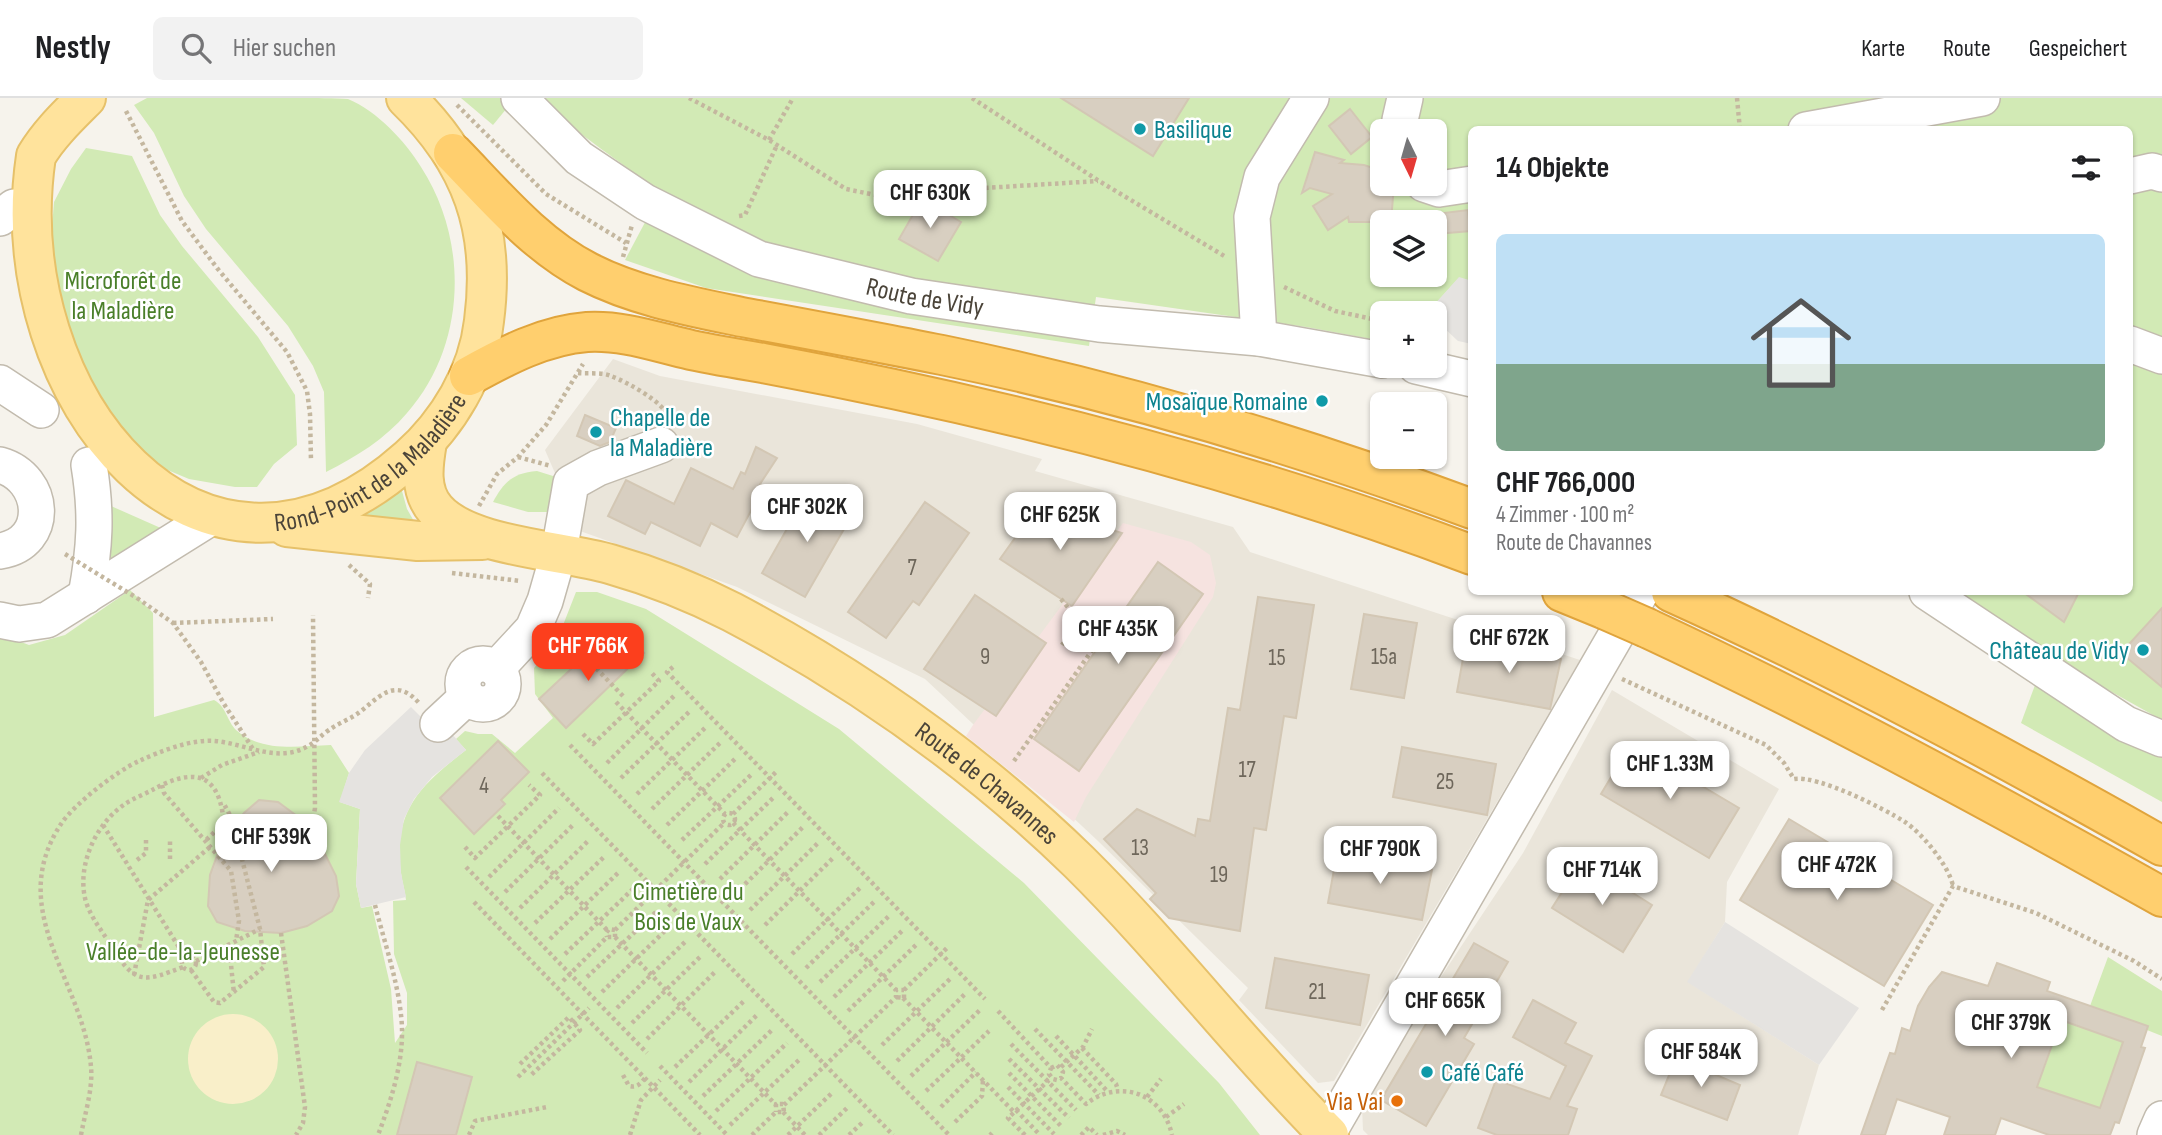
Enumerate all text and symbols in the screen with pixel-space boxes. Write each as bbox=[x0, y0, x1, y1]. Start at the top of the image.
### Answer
search box bbox=[153, 17, 643, 80]
text: Nestly bbox=[35, 28, 111, 68]
icon: search bbox=[177, 29, 215, 67]
text: Hier suchen bbox=[233, 33, 336, 64]
text: Karte bbox=[1861, 34, 1905, 63]
text: Route bbox=[1943, 34, 1991, 63]
text: Gespeichert bbox=[2029, 34, 2127, 63]
place label: Basilique bbox=[1154, 115, 1232, 146]
north arrow bbox=[1370, 119, 1447, 196]
map controls bbox=[1370, 119, 1447, 469]
marker: Basilique bbox=[1132, 121, 1148, 137]
icon: filters bbox=[2067, 149, 2105, 187]
text: 14 Objekte bbox=[1496, 150, 1609, 186]
pin: CHF 630K bbox=[858, 170, 1002, 230]
text: CHF 630K bbox=[890, 179, 970, 207]
button: layers bbox=[1370, 210, 1447, 287]
park label: Microforêt de la Maladière bbox=[65, 266, 181, 327]
street label: Route de Vidy bbox=[863, 272, 985, 324]
icon: home bbox=[1738, 280, 1864, 406]
button: + bbox=[1370, 301, 1447, 378]
place label: Mosaïque Romaine bbox=[1146, 387, 1308, 418]
street label: Rond-Point de la Maladière bbox=[273, 388, 474, 539]
button: − bbox=[1370, 392, 1447, 469]
marker: Mosaïque Romaine bbox=[1314, 393, 1330, 409]
place label: Chapelle de la Maladière bbox=[610, 403, 713, 464]
marker: Chapelle de la Maladière bbox=[588, 424, 604, 440]
text: CHF 766,000 bbox=[1496, 465, 1635, 501]
pin: CHF 302K bbox=[735, 484, 879, 544]
pin: CHF 625K bbox=[988, 492, 1132, 552]
text: CHF 302K bbox=[767, 493, 847, 521]
text: CHF 625K bbox=[1020, 501, 1100, 529]
text: 4 Zimmer · 100 m² bbox=[1496, 501, 1635, 529]
text: Route de Chavannes bbox=[1496, 529, 1652, 557]
house number: 7 bbox=[907, 554, 917, 582]
pin: CHF 435K bbox=[1046, 606, 1190, 666]
text: CHF 435K bbox=[1078, 615, 1158, 643]
pin: CHF 672K bbox=[1437, 616, 1581, 675]
pin: CHF 766K bbox=[516, 624, 660, 683]
text: CHF 672K bbox=[1469, 624, 1549, 652]
text: CHF 766K bbox=[548, 632, 628, 660]
place label: Château de Vidy bbox=[1989, 636, 2129, 667]
marker: Château de Vidy bbox=[2135, 642, 2151, 658]
house number: 9 bbox=[980, 643, 990, 671]
house number: 15a bbox=[1371, 643, 1397, 671]
house number: 15 bbox=[1268, 644, 1286, 672]
street label: Route de Chavannes bbox=[909, 716, 1065, 852]
pin: CHF 1.33M bbox=[1590, 742, 1750, 801]
text: CHF 1.33M bbox=[1626, 750, 1714, 778]
house number: 17 bbox=[1238, 756, 1256, 784]
house number: 25 bbox=[1436, 768, 1454, 796]
house number: 4 bbox=[479, 772, 489, 800]
pin: CHF 539K bbox=[199, 814, 343, 874]
text: CHF 539K bbox=[231, 823, 311, 851]
pin: CHF 790K bbox=[1308, 826, 1452, 886]
house number: 13 bbox=[1131, 834, 1149, 862]
text: CHF 790K bbox=[1340, 835, 1420, 863]
pin: CHF 472K bbox=[1765, 842, 1909, 902]
pin: CHF 714K bbox=[1530, 848, 1674, 907]
text: CHF 472K bbox=[1797, 851, 1877, 879]
text: CHF 714K bbox=[1563, 856, 1641, 884]
house number: 19 bbox=[1210, 861, 1228, 889]
park label: Cimetière du Bois de Vaux bbox=[632, 877, 744, 938]
park label: Vallée-de-la-Jeunesse bbox=[86, 937, 280, 968]
house number: 21 bbox=[1308, 978, 1326, 1006]
pin: CHF 665K bbox=[1373, 978, 1517, 1038]
text: CHF 665K bbox=[1405, 987, 1485, 1015]
pin: CHF 379K bbox=[1939, 1000, 2083, 1060]
text: CHF 379K bbox=[1971, 1009, 2051, 1037]
pin: CHF 584K bbox=[1629, 1030, 1773, 1089]
text: CHF 584K bbox=[1661, 1038, 1741, 1066]
place label: Café Café bbox=[1441, 1058, 1524, 1089]
marker: Café Café bbox=[1419, 1064, 1435, 1080]
place label: Via Vai bbox=[1327, 1087, 1383, 1118]
marker: Via Vai bbox=[1389, 1093, 1405, 1109]

